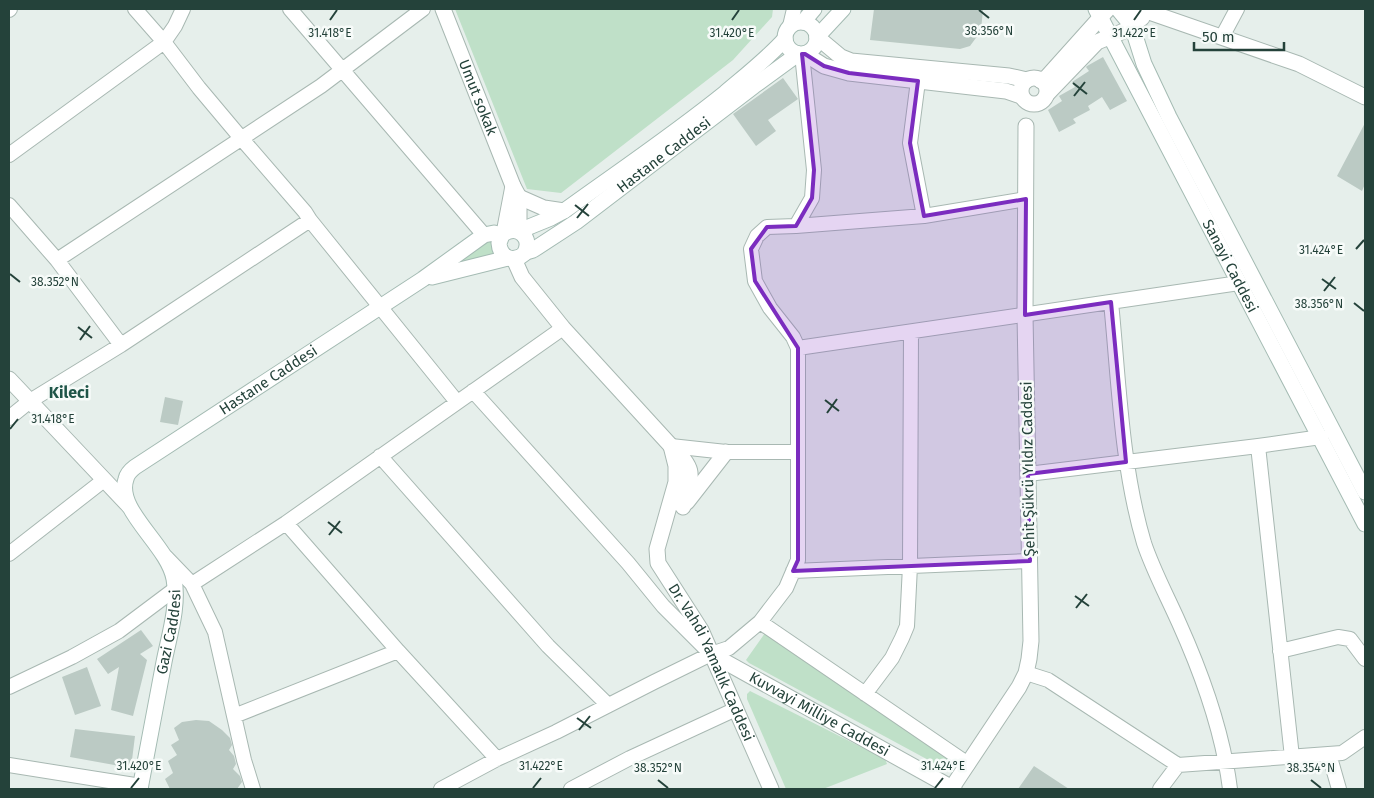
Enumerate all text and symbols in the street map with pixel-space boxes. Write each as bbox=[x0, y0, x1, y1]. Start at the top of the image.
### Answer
scale bar bbox=[1194, 20, 1284, 52]
text: 38.356°N bbox=[965, 24, 1013, 38]
text: 31.418°E bbox=[308, 26, 352, 40]
text: 31.420°E bbox=[710, 26, 754, 40]
text: 31.422°E bbox=[1112, 26, 1156, 40]
text: 50 m bbox=[1202, 28, 1235, 46]
street label: Umut sokak bbox=[455, 57, 501, 138]
street label: Hastane Caddesi bbox=[613, 113, 714, 197]
street label: Sanayi Caddesi bbox=[1199, 216, 1262, 316]
text: 31.424°E bbox=[1299, 243, 1343, 257]
text: 38.352°N bbox=[31, 275, 79, 289]
text: 38.356°N bbox=[1295, 297, 1343, 311]
street label: Hastane Caddesi bbox=[216, 341, 321, 418]
street label: Şehit Şükrü Yıldız Caddesi bbox=[1017, 381, 1039, 557]
district label: Kileci bbox=[49, 383, 89, 402]
text: 31.418°E bbox=[31, 412, 75, 426]
street label: Dr. Vahdi Yamalık Caddesi bbox=[665, 580, 758, 744]
street label: Gazi Caddesi bbox=[153, 589, 184, 676]
street label: Kuvvayi Milliye Caddesi bbox=[746, 668, 893, 760]
text: 31.420°E bbox=[117, 759, 161, 773]
text: 31.422°E bbox=[519, 759, 563, 773]
text: 31.424°E bbox=[921, 759, 965, 773]
text: 38.352°N bbox=[634, 761, 682, 775]
text: 38.354°N bbox=[1287, 761, 1335, 775]

